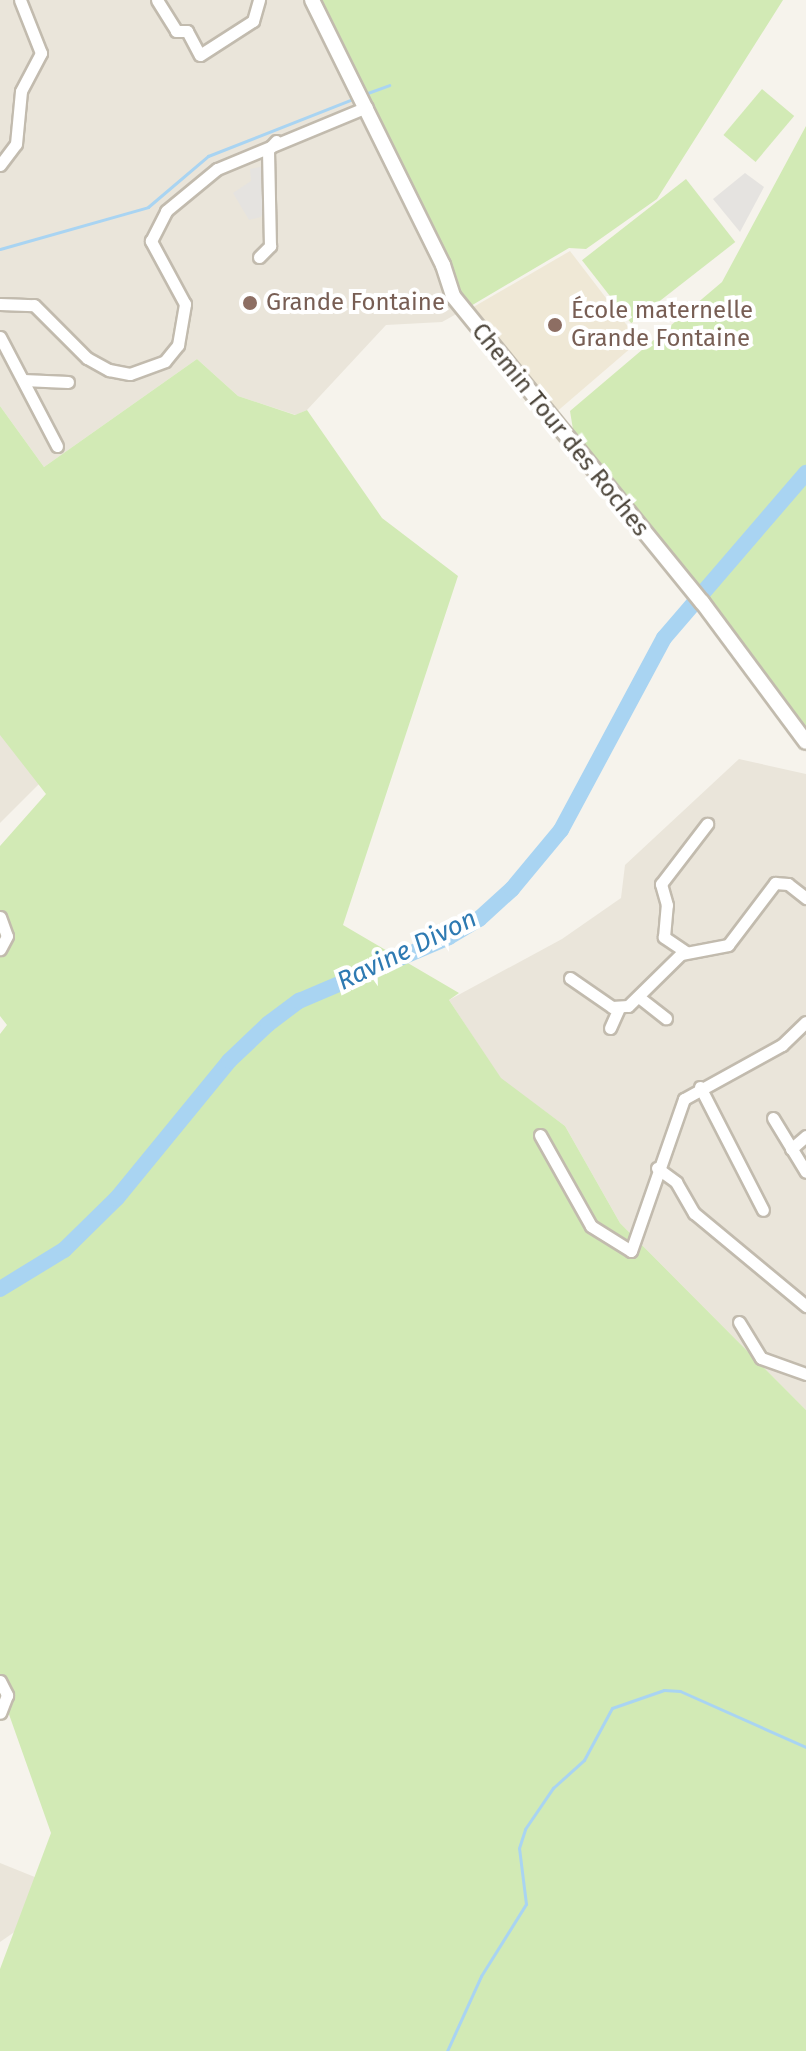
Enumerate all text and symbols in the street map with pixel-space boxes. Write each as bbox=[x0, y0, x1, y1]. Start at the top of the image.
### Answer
place label: Grande Fontaine bbox=[266, 289, 445, 317]
marker: Grande Fontaine bbox=[241, 294, 259, 312]
place label: École maternelle Grande Fontaine bbox=[571, 297, 753, 353]
marker: École maternelle Grande Fontaine bbox=[546, 316, 564, 334]
street label: Chemin Tour des Roches bbox=[465, 318, 655, 542]
water label: Ravine Divon bbox=[332, 903, 482, 997]

